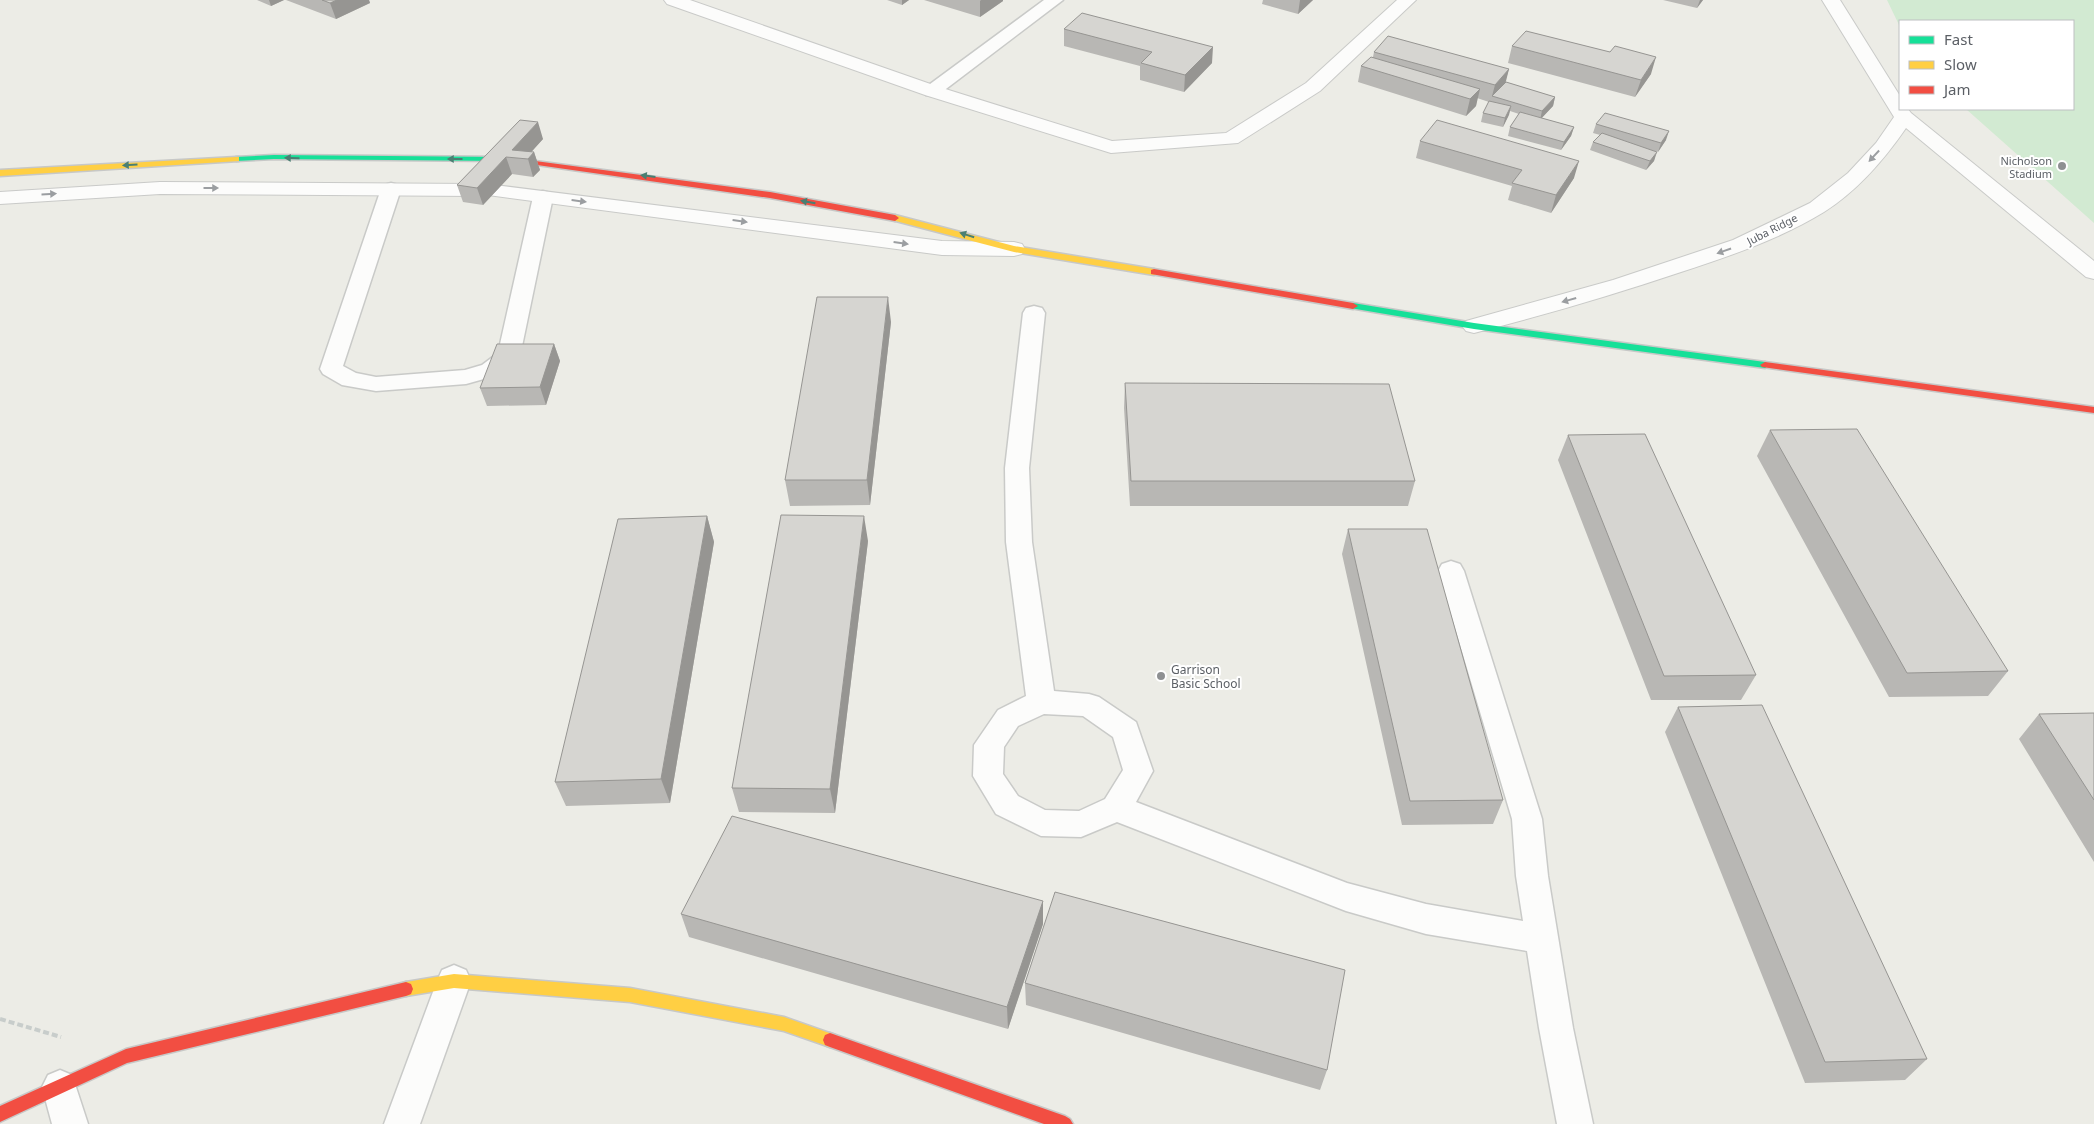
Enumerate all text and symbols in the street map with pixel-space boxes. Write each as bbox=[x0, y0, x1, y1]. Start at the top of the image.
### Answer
legend bbox=[1899, 20, 2074, 110]
text: Fast bbox=[1944, 29, 1973, 49]
text: Slow bbox=[1944, 54, 1977, 74]
text: Jam bbox=[1942, 79, 1971, 99]
one-way arrow bbox=[1869, 150, 1880, 163]
place label: Nicholson Stadium bbox=[2001, 153, 2052, 181]
one-way arrow bbox=[284, 154, 300, 162]
one-way arrow bbox=[446, 155, 462, 163]
marker: Nicholson Stadium bbox=[2056, 160, 2068, 172]
one-way arrow bbox=[122, 162, 138, 170]
one-way arrow bbox=[639, 172, 655, 180]
one-way arrow bbox=[203, 184, 219, 192]
one-way arrow bbox=[41, 190, 57, 198]
one-way arrow bbox=[571, 197, 587, 205]
one-way arrow bbox=[800, 197, 816, 205]
street label: Juba Ridge bbox=[1743, 210, 1800, 249]
one-way arrow bbox=[732, 218, 748, 226]
one-way arrow bbox=[960, 230, 975, 238]
one-way arrow bbox=[893, 239, 909, 247]
one-way arrow bbox=[1716, 247, 1731, 255]
one-way arrow bbox=[1561, 296, 1576, 304]
place label: Garrison Basic School bbox=[1171, 661, 1241, 692]
marker: Garrison Basic School bbox=[1155, 670, 1167, 682]

